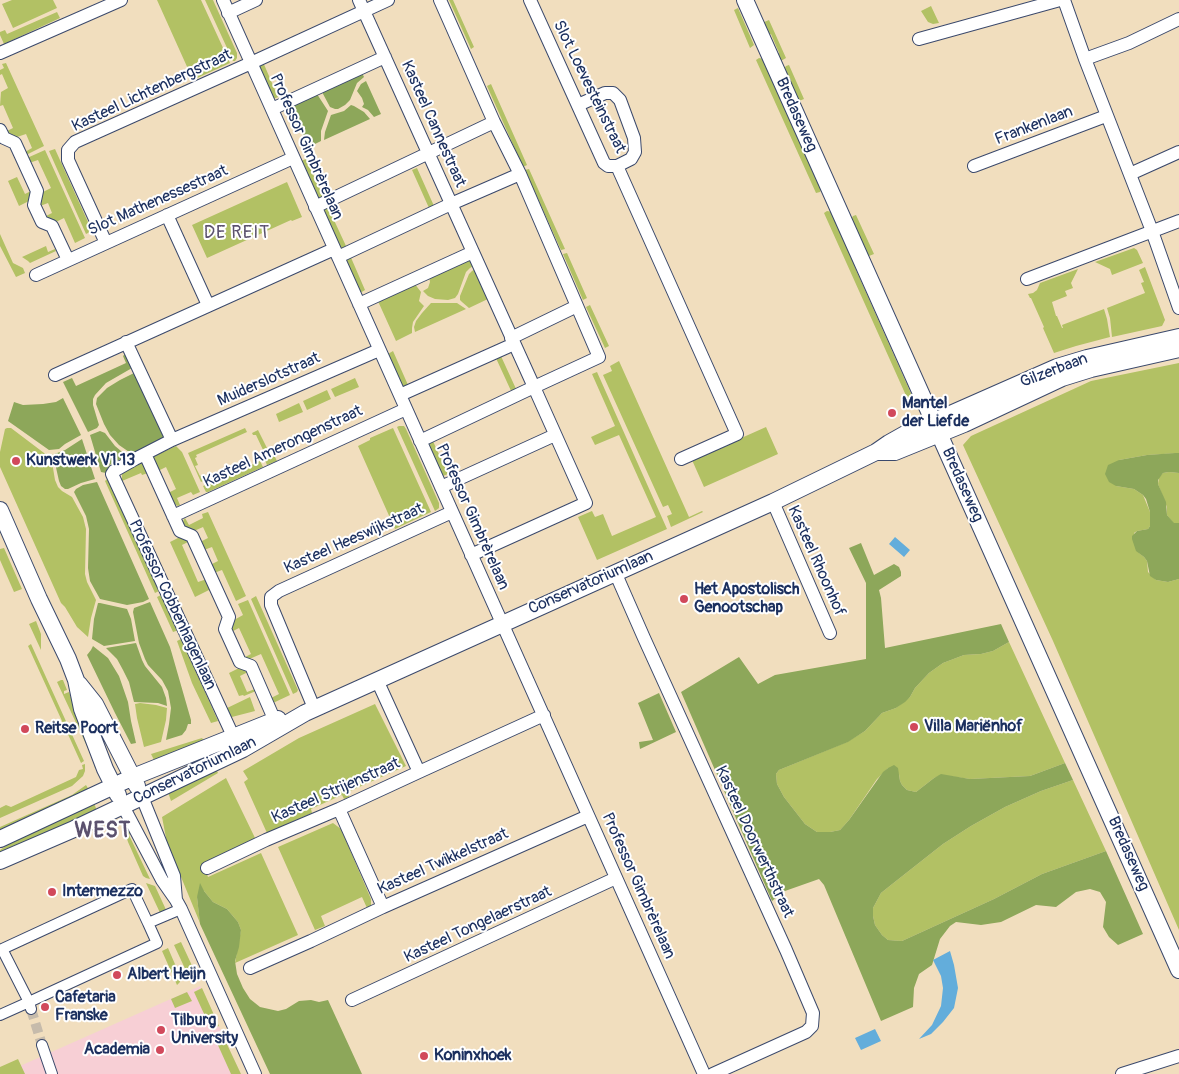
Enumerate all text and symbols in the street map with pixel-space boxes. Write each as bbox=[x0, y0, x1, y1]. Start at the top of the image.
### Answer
street label: Slot Loevesteinstraat bbox=[549, 17, 629, 157]
street label: Kasteel Lichtenbergstraat bbox=[69, 46, 235, 136]
street label: Kasteel Cannestraat bbox=[396, 58, 470, 190]
street label: Professor Gimbrèrelaan bbox=[265, 71, 347, 223]
street label: Bredaseweg bbox=[771, 75, 821, 155]
street label: Frankenlaan bbox=[992, 102, 1076, 150]
street label: Slot Mathenessestraat bbox=[85, 162, 231, 240]
district label: DE REIT bbox=[203, 222, 271, 244]
street label: Muiderslotstraat bbox=[215, 349, 323, 411]
street label: Gilzerbaan bbox=[1018, 349, 1090, 393]
place label: Mantel der Liefde bbox=[902, 394, 969, 432]
street label: Kasteel Amerongenstraat bbox=[200, 402, 366, 492]
marker: Mantel der Liefde bbox=[886, 407, 898, 419]
street label: Professor Gimbrèrelaan bbox=[431, 441, 513, 593]
street label: Bredaseweg bbox=[937, 445, 987, 525]
place label: Kunstwerk V1.13 bbox=[26, 451, 135, 471]
marker: Kunstwerk V1.13 bbox=[10, 455, 22, 467]
street label: Kasteel Heeswijkstraat bbox=[281, 500, 427, 578]
street label: Kasteel Rhoonhof bbox=[783, 503, 849, 619]
street label: Professor Cobbenhagenlaan bbox=[124, 517, 220, 693]
street label: Conservatoriumlaan bbox=[526, 547, 656, 619]
place label: Het Apostolisch Genootschap bbox=[694, 580, 799, 618]
marker: Het Apostolisch Genootschap bbox=[678, 593, 690, 605]
place label: Villa Mariënhof bbox=[924, 717, 1023, 737]
place label: Reitse Poort bbox=[35, 719, 118, 739]
marker: Villa Mariënhof bbox=[908, 721, 920, 733]
marker: Reitse Poort bbox=[19, 723, 31, 735]
street label: Conservatoriumlaan bbox=[130, 733, 260, 809]
street label: Kasteel Strijenstraat bbox=[269, 754, 403, 828]
street label: Kasteel Doorwerthstraat bbox=[710, 763, 798, 921]
street label: Professor Gimbrèrelaan bbox=[597, 810, 679, 962]
street label: Bredaseweg bbox=[1103, 814, 1153, 894]
district label: WEST bbox=[74, 819, 132, 845]
street label: Kasteel Twikkelstraat bbox=[375, 825, 511, 899]
place label: Intermezzo bbox=[62, 882, 143, 902]
street label: Kasteel Tongelaerstraat bbox=[401, 882, 555, 968]
marker: Intermezzo bbox=[46, 886, 58, 898]
place label: Albert Heijn bbox=[127, 965, 206, 985]
marker: Albert Heijn bbox=[111, 969, 123, 981]
place label: Cafetaria Franske bbox=[55, 988, 116, 1026]
marker: Cafetaria Franske bbox=[39, 1001, 51, 1013]
place label: Tilburg University bbox=[171, 1011, 238, 1049]
marker: Tilburg University bbox=[155, 1024, 167, 1036]
place label: Academia bbox=[84, 1040, 150, 1060]
marker: Academia bbox=[154, 1044, 166, 1056]
place label: Koninxhoek bbox=[434, 1046, 512, 1066]
marker: Koninxhoek bbox=[418, 1050, 430, 1062]

